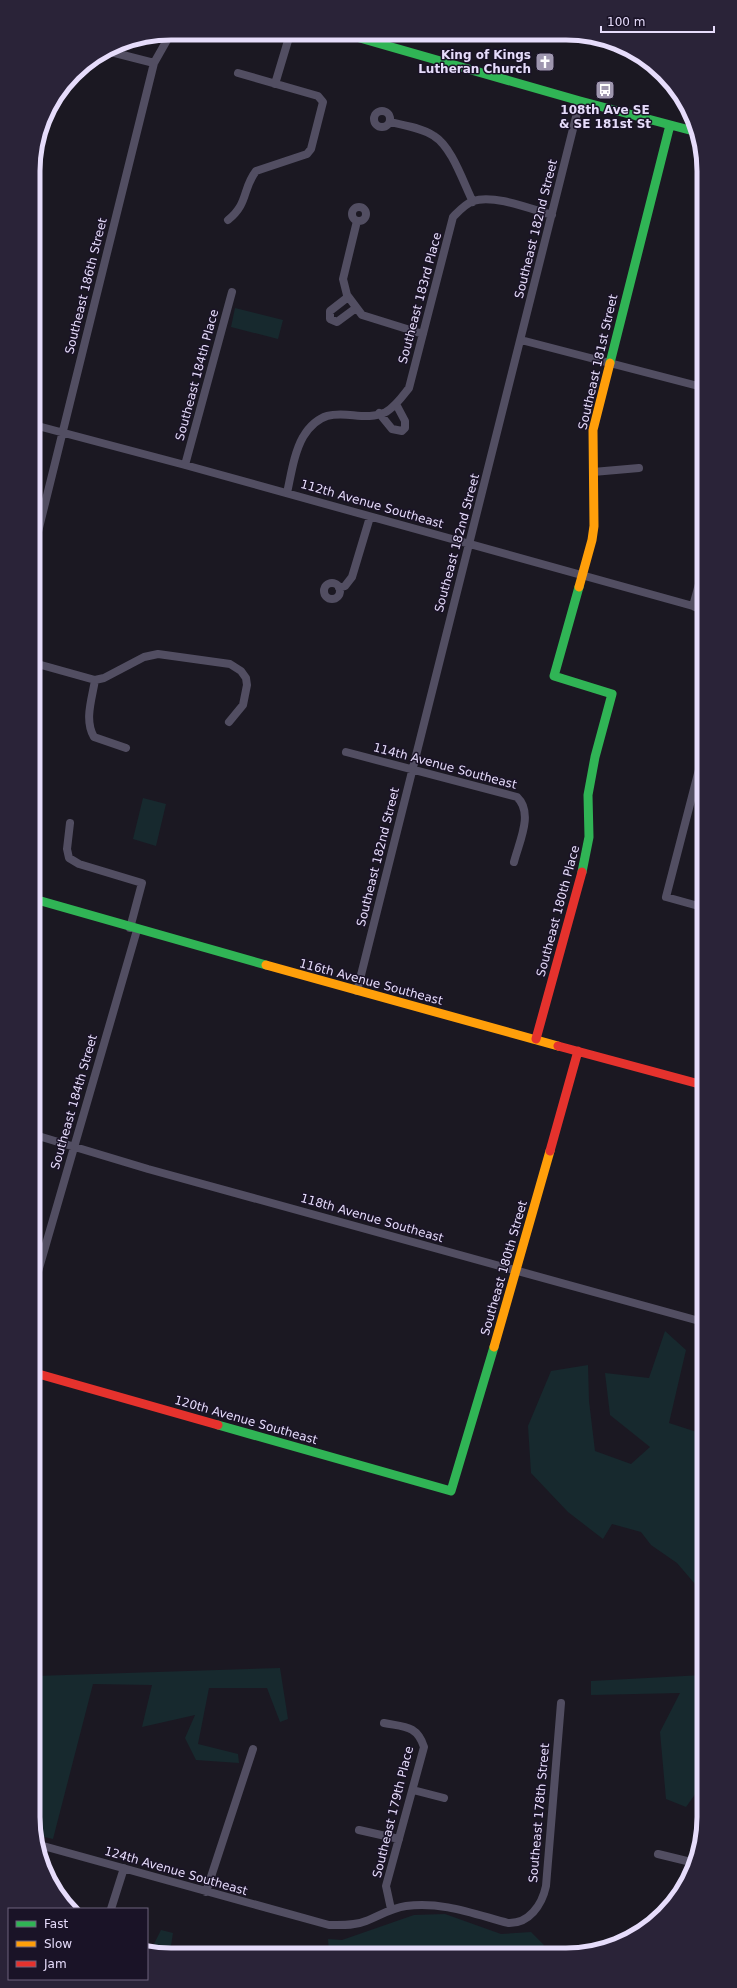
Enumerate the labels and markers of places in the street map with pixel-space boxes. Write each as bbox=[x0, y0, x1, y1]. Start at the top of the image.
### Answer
place label: King of Kings Lutheran Church bbox=[418, 48, 531, 76]
church icon: King of Kings Lutheran Church bbox=[534, 51, 556, 73]
bus stop icon: 108th Ave SE & SE 181st St bbox=[594, 79, 616, 101]
place label: 108th Ave SE & SE 181st St bbox=[559, 103, 651, 131]

